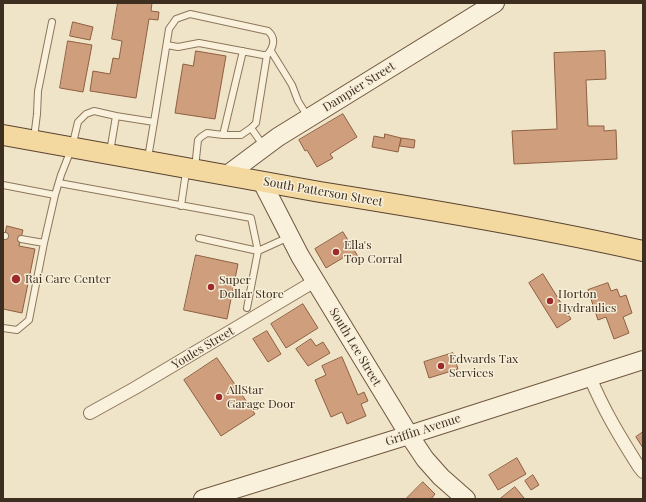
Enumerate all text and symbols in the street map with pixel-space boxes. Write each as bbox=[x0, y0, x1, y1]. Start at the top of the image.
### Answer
street label: Dampier Street bbox=[320, 59, 398, 115]
street label: South Patterson Street bbox=[262, 174, 384, 210]
place label: Ella's Top Corral bbox=[344, 238, 402, 266]
marker: Ella's Top Corral bbox=[331, 247, 341, 257]
place label: Rai Care Center bbox=[25, 272, 111, 286]
marker: Rai Care Center bbox=[10, 273, 22, 285]
place label: Super Dollar Store bbox=[219, 273, 284, 301]
marker: Super Dollar Store bbox=[206, 282, 216, 292]
place label: Horton Hydraulics bbox=[558, 287, 616, 315]
marker: Horton Hydraulics bbox=[545, 296, 555, 306]
street label: South Lee Street bbox=[326, 305, 384, 389]
street label: Youles Street bbox=[169, 324, 237, 372]
place label: Edwards Tax Services bbox=[449, 352, 518, 380]
marker: Edwards Tax Services bbox=[436, 361, 446, 371]
place label: AllStar Garage Door bbox=[227, 383, 295, 411]
marker: AllStar Garage Door bbox=[214, 392, 224, 402]
street label: Griffin Avenue bbox=[384, 411, 462, 449]

